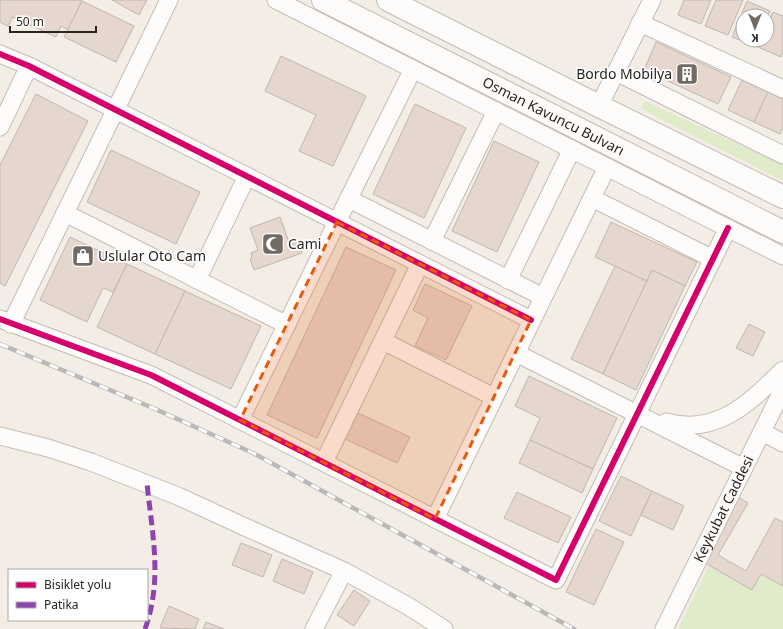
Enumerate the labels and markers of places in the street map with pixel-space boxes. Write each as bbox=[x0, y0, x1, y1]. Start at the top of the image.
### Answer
building icon: Bordo Mobilya bbox=[674, 61, 700, 87]
place label: Bordo Mobilya bbox=[576, 64, 672, 83]
mosque icon: Cami bbox=[260, 231, 286, 257]
place label: Cami bbox=[288, 234, 321, 253]
shop icon: Uslular Oto Cam bbox=[70, 243, 96, 269]
place label: Uslular Oto Cam bbox=[98, 246, 206, 265]

